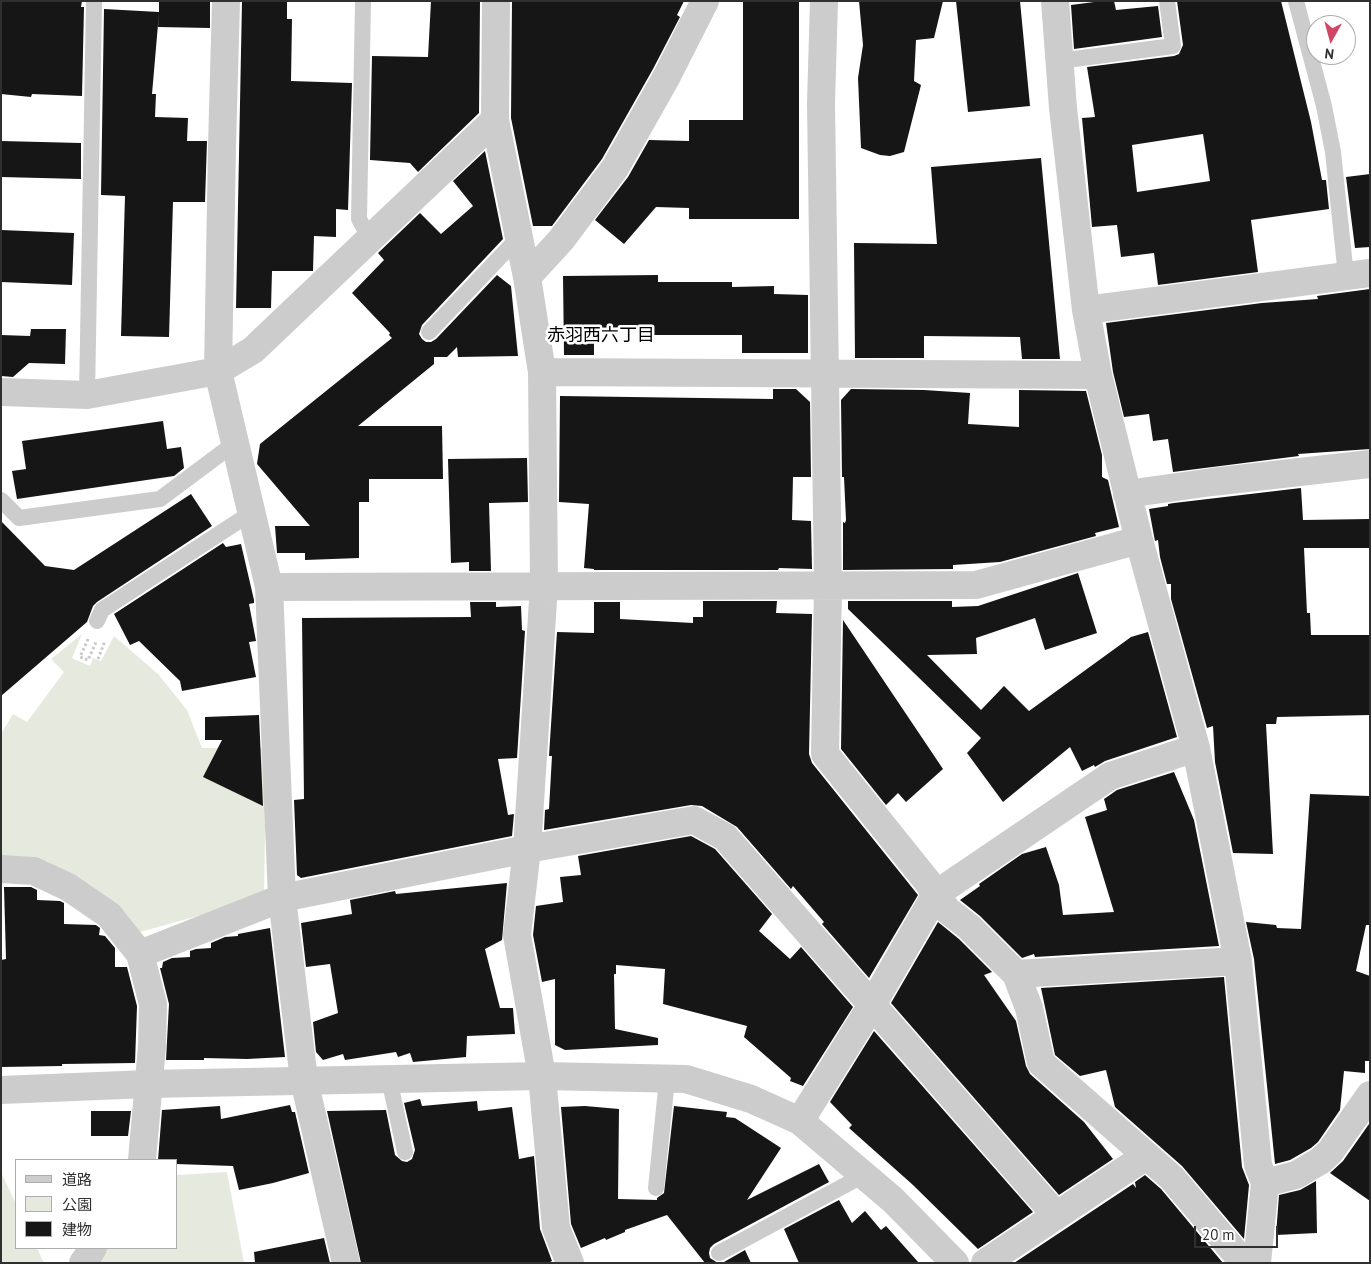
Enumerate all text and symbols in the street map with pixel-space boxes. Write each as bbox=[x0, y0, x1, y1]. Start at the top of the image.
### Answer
north arrow bbox=[1306, 15, 1356, 65]
text: N bbox=[1324, 44, 1335, 63]
district label: 赤羽西六丁目 bbox=[547, 325, 655, 347]
legend bbox=[15, 1159, 178, 1249]
text: 道路 bbox=[62, 1170, 92, 1189]
text: 公園 bbox=[62, 1195, 92, 1214]
scale bar bbox=[1196, 1216, 1280, 1248]
text: 建物 bbox=[62, 1220, 92, 1239]
text: 20 m bbox=[1202, 1225, 1235, 1244]

